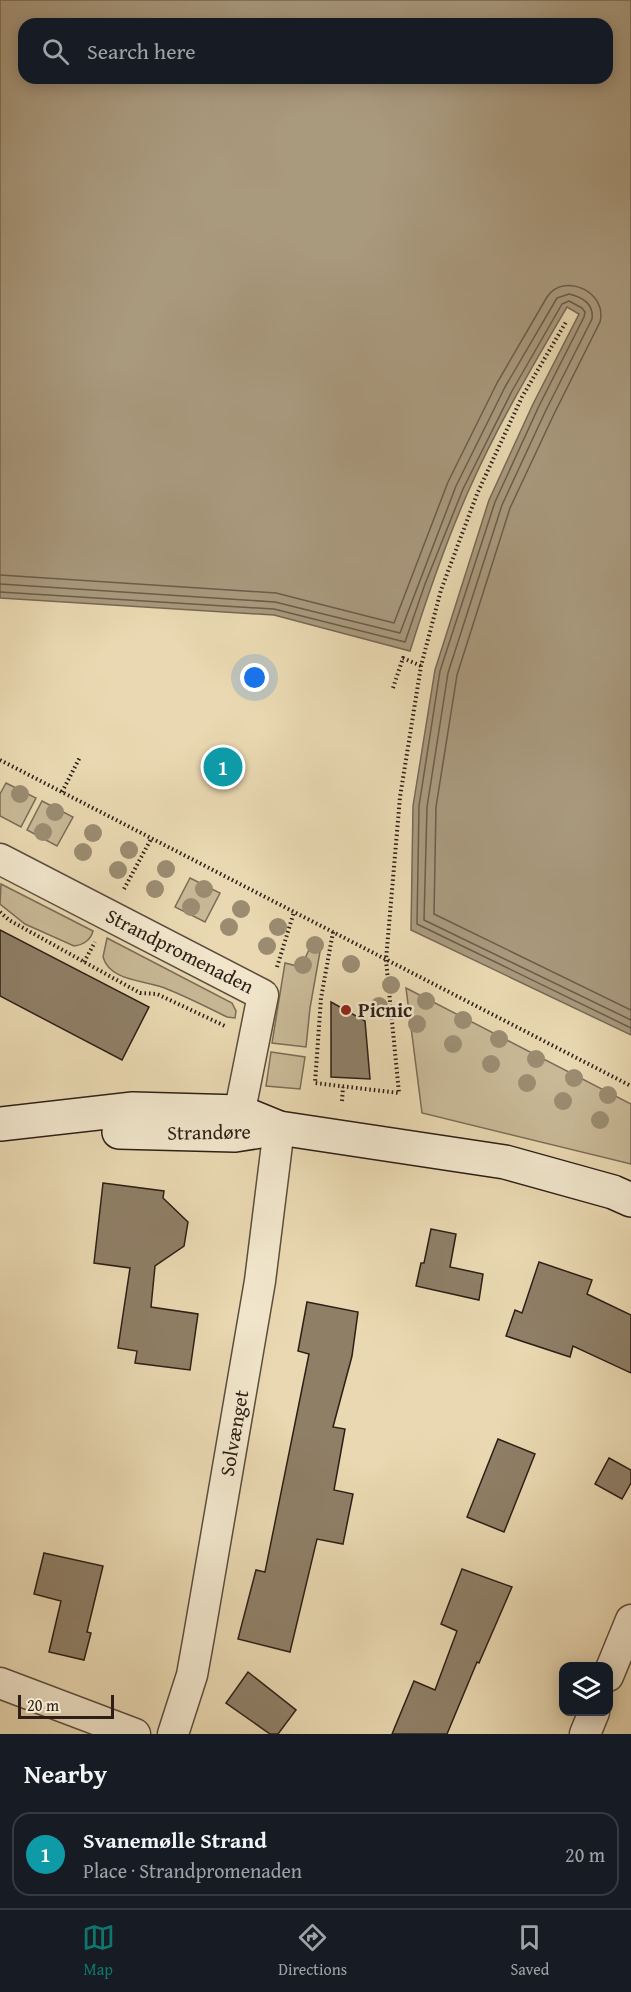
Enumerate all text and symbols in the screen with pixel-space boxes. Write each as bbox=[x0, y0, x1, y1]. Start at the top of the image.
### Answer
search box bbox=[18, 18, 613, 84]
icon: search bbox=[39, 35, 72, 68]
text: Search here bbox=[87, 35, 196, 67]
your location bbox=[240, 663, 269, 692]
pin: 1 bbox=[204, 744, 242, 789]
street label: Strandpromenaden bbox=[101, 901, 259, 1000]
place label: Picnic bbox=[358, 995, 412, 1024]
marker: Picnic bbox=[339, 1003, 353, 1017]
street label: Strandøre bbox=[167, 1116, 251, 1147]
street label: Solvænget bbox=[212, 1387, 255, 1478]
map controls bbox=[559, 1662, 613, 1716]
button: layers bbox=[559, 1662, 613, 1716]
scale bar bbox=[18, 1692, 114, 1720]
text: 20 m bbox=[27, 1693, 59, 1717]
text: Nearby bbox=[24, 1754, 107, 1793]
text: Svanemølle Strand bbox=[83, 1824, 267, 1856]
text: 1 bbox=[40, 1840, 51, 1869]
text: 20 m bbox=[565, 1840, 605, 1869]
text: Place · Strandpromenaden bbox=[83, 1856, 302, 1885]
tab: Map bbox=[82, 1921, 115, 1981]
tab: Directions bbox=[278, 1921, 347, 1981]
tab: Saved bbox=[510, 1921, 549, 1981]

